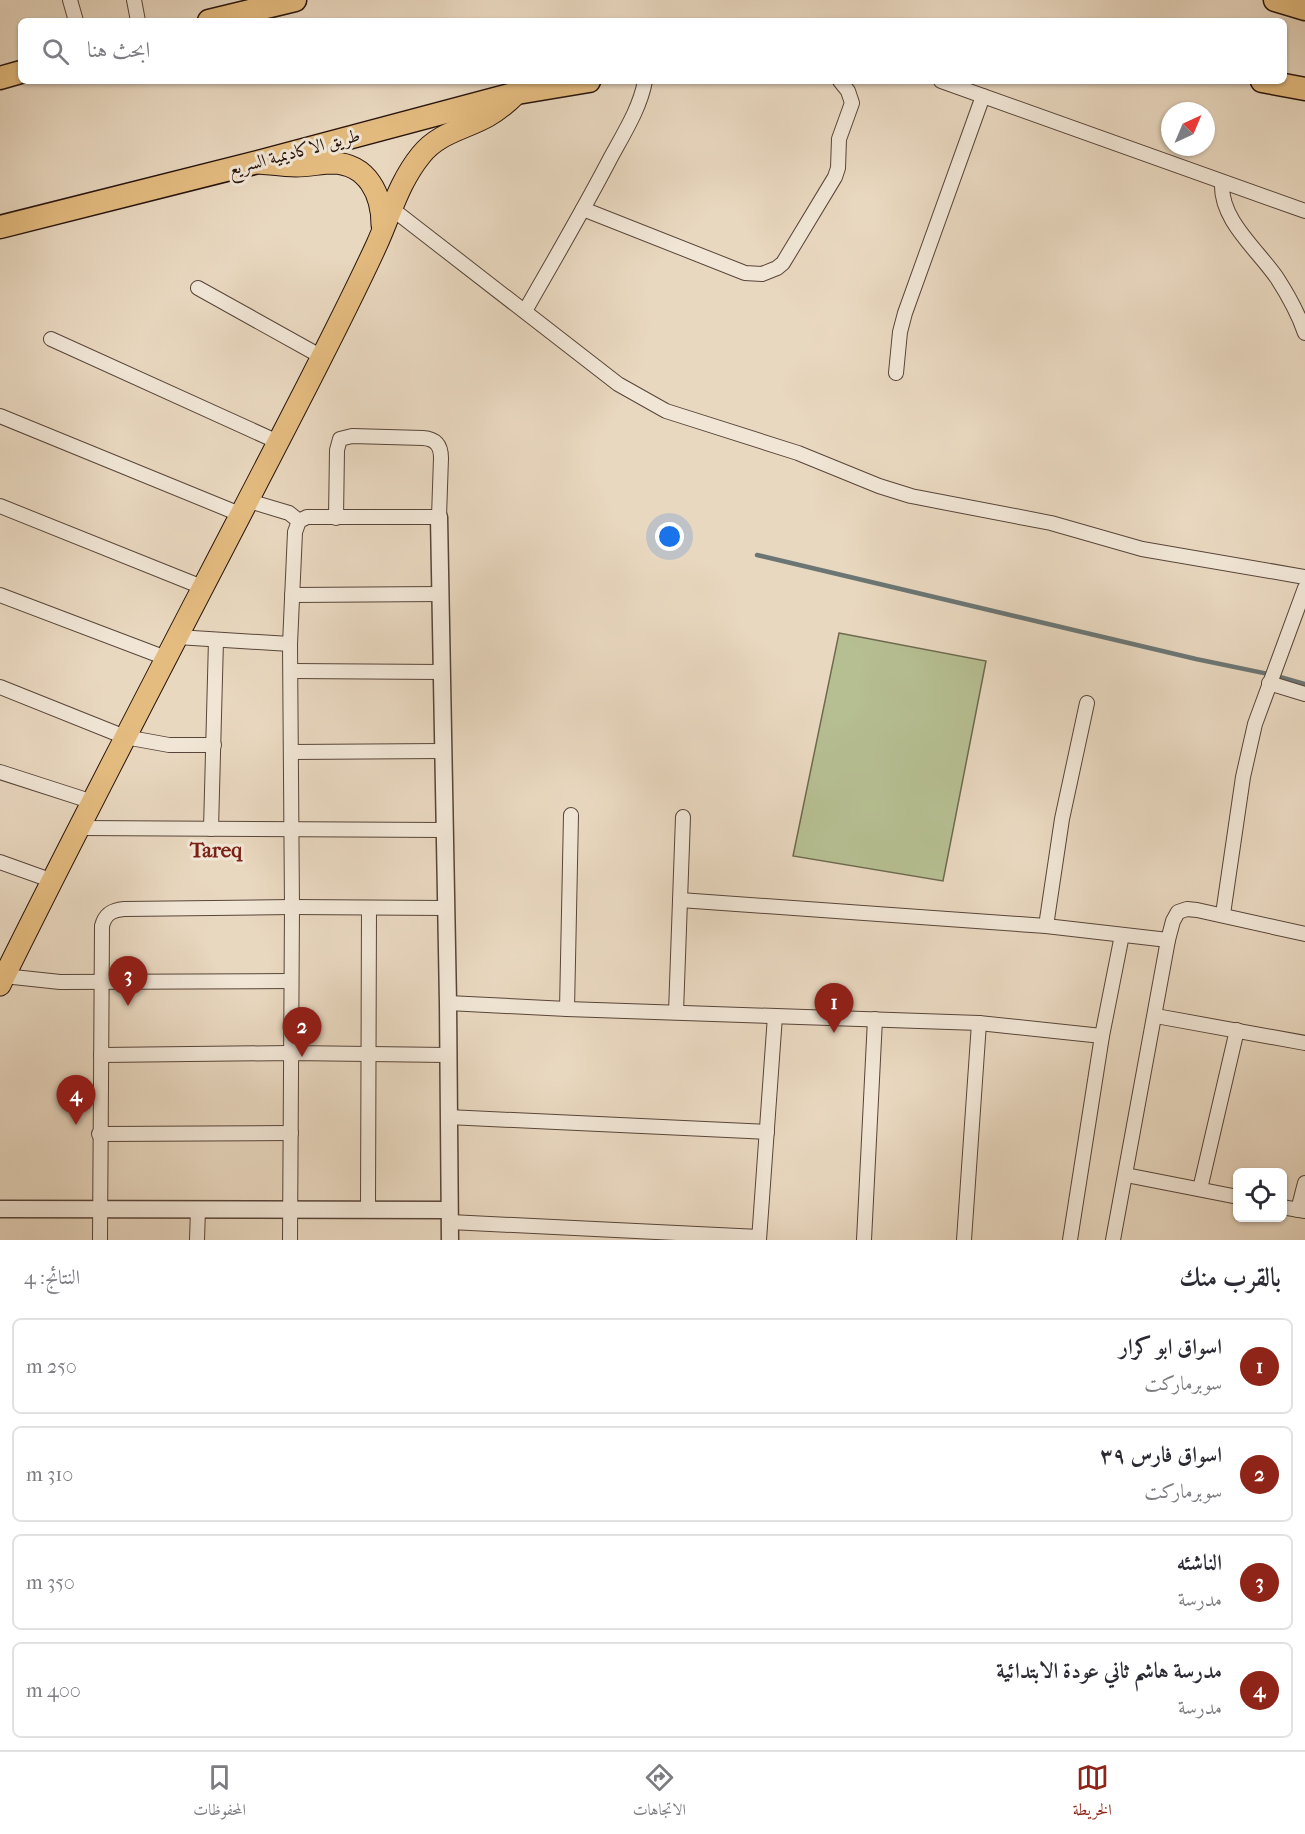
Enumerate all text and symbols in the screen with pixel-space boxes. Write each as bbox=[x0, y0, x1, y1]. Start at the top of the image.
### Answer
search box bbox=[18, 18, 1287, 84]
icon: search bbox=[39, 35, 72, 68]
text: ابحث هنا bbox=[87, 37, 150, 63]
north arrow bbox=[1161, 102, 1215, 156]
street label: طريق الاكاديمية السريع bbox=[226, 125, 364, 185]
your location bbox=[655, 522, 684, 551]
district label: Tareq bbox=[189, 838, 243, 862]
pin: 3 bbox=[108, 956, 148, 1006]
pin: 1 bbox=[814, 984, 854, 1033]
pin: 2 bbox=[282, 1008, 322, 1057]
pin: 4 bbox=[56, 1076, 96, 1125]
map controls bbox=[1233, 1168, 1287, 1222]
button: locate bbox=[1233, 1168, 1287, 1222]
text: بالقرب منك bbox=[1179, 1262, 1281, 1293]
text: النتائج: 4 bbox=[24, 1266, 80, 1289]
text: اسواق ابو كرار bbox=[1119, 1334, 1222, 1360]
text: 250 m bbox=[26, 1355, 77, 1378]
text: 1 bbox=[1256, 1355, 1263, 1378]
text: سوبرماركت bbox=[1144, 1372, 1222, 1395]
text: اسواق فارس ٣٩ bbox=[1100, 1442, 1222, 1468]
text: 310 m bbox=[26, 1463, 73, 1486]
text: 2 bbox=[1254, 1463, 1265, 1486]
text: سوبرماركت bbox=[1144, 1480, 1222, 1503]
text: الناشئه bbox=[1177, 1550, 1222, 1576]
text: 350 m bbox=[26, 1571, 75, 1594]
text: 3 bbox=[1255, 1571, 1264, 1594]
text: مدرسة bbox=[1178, 1588, 1222, 1611]
text: مدرسة هاشم ثاني عودة الابتدائية bbox=[996, 1658, 1222, 1684]
text: 400 m bbox=[26, 1679, 81, 1702]
text: 4 bbox=[1254, 1679, 1265, 1702]
text: مدرسة bbox=[1178, 1696, 1222, 1719]
tab: المحفوظات bbox=[193, 1761, 246, 1825]
tab: الاتجاهات bbox=[633, 1761, 686, 1825]
tab: الخريطة bbox=[1073, 1761, 1112, 1825]

